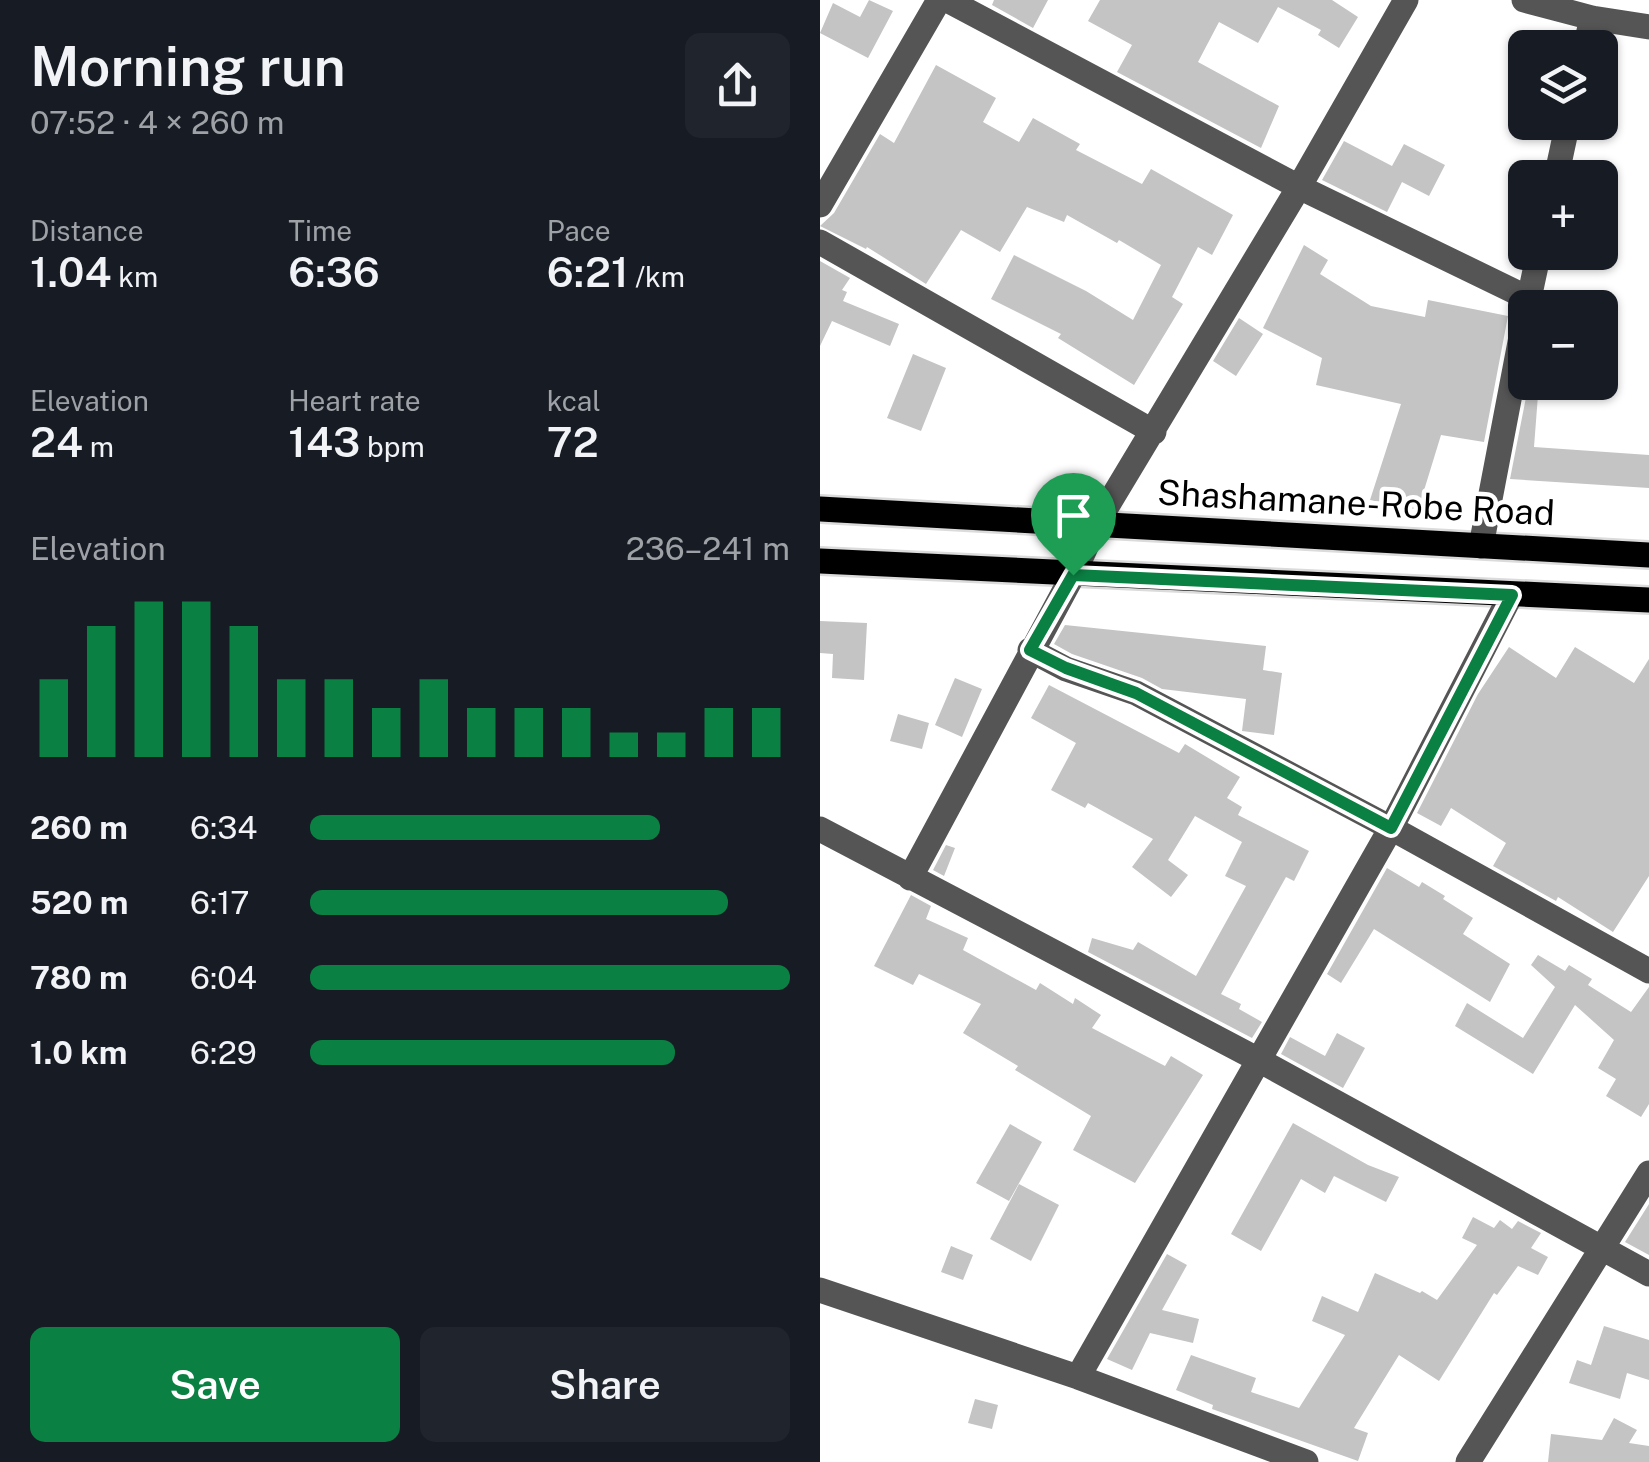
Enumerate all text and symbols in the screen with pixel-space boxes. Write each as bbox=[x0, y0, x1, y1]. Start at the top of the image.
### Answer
map controls bbox=[1508, 30, 1618, 400]
button: layers bbox=[1508, 30, 1618, 140]
button: share bbox=[685, 33, 790, 138]
text: Morning run bbox=[30, 34, 346, 98]
text: 07:52 · 4 × 260 m bbox=[30, 104, 284, 141]
button: + bbox=[1508, 160, 1618, 270]
text: Distance bbox=[30, 214, 144, 247]
text: Time bbox=[288, 214, 352, 247]
text: Pace bbox=[547, 214, 611, 247]
text: 1.04 bbox=[30, 247, 111, 296]
text: 6:36 bbox=[288, 247, 380, 296]
text: 6:21 bbox=[547, 247, 629, 296]
text: km bbox=[111, 260, 158, 293]
text: /km bbox=[629, 260, 685, 293]
button: − bbox=[1508, 290, 1618, 400]
text: Elevation bbox=[30, 384, 149, 417]
text: Heart rate bbox=[288, 384, 421, 417]
text: kcal bbox=[547, 384, 601, 417]
text: 24 bbox=[30, 417, 83, 466]
text: 143 bbox=[288, 417, 360, 466]
text: 72 bbox=[547, 417, 599, 466]
text: m bbox=[83, 430, 114, 463]
text: bpm bbox=[360, 430, 425, 463]
street label: Shashamane-Robe Road bbox=[1156, 472, 1556, 533]
pin bbox=[1031, 473, 1116, 576]
icon: arrive bbox=[1046, 488, 1101, 543]
text: Elevation bbox=[30, 530, 166, 567]
text: 236–241 m bbox=[626, 530, 790, 567]
text: 260 m bbox=[30, 809, 128, 846]
text: 6:34 bbox=[190, 809, 257, 846]
text: 520 m bbox=[30, 884, 128, 921]
text: 6:17 bbox=[190, 884, 249, 921]
text: 780 m bbox=[30, 959, 128, 996]
text: 6:04 bbox=[190, 959, 257, 996]
text: 1.0 km bbox=[30, 1034, 127, 1071]
text: 6:29 bbox=[190, 1034, 257, 1071]
button: Save bbox=[30, 1327, 400, 1442]
button: Share bbox=[420, 1327, 790, 1442]

